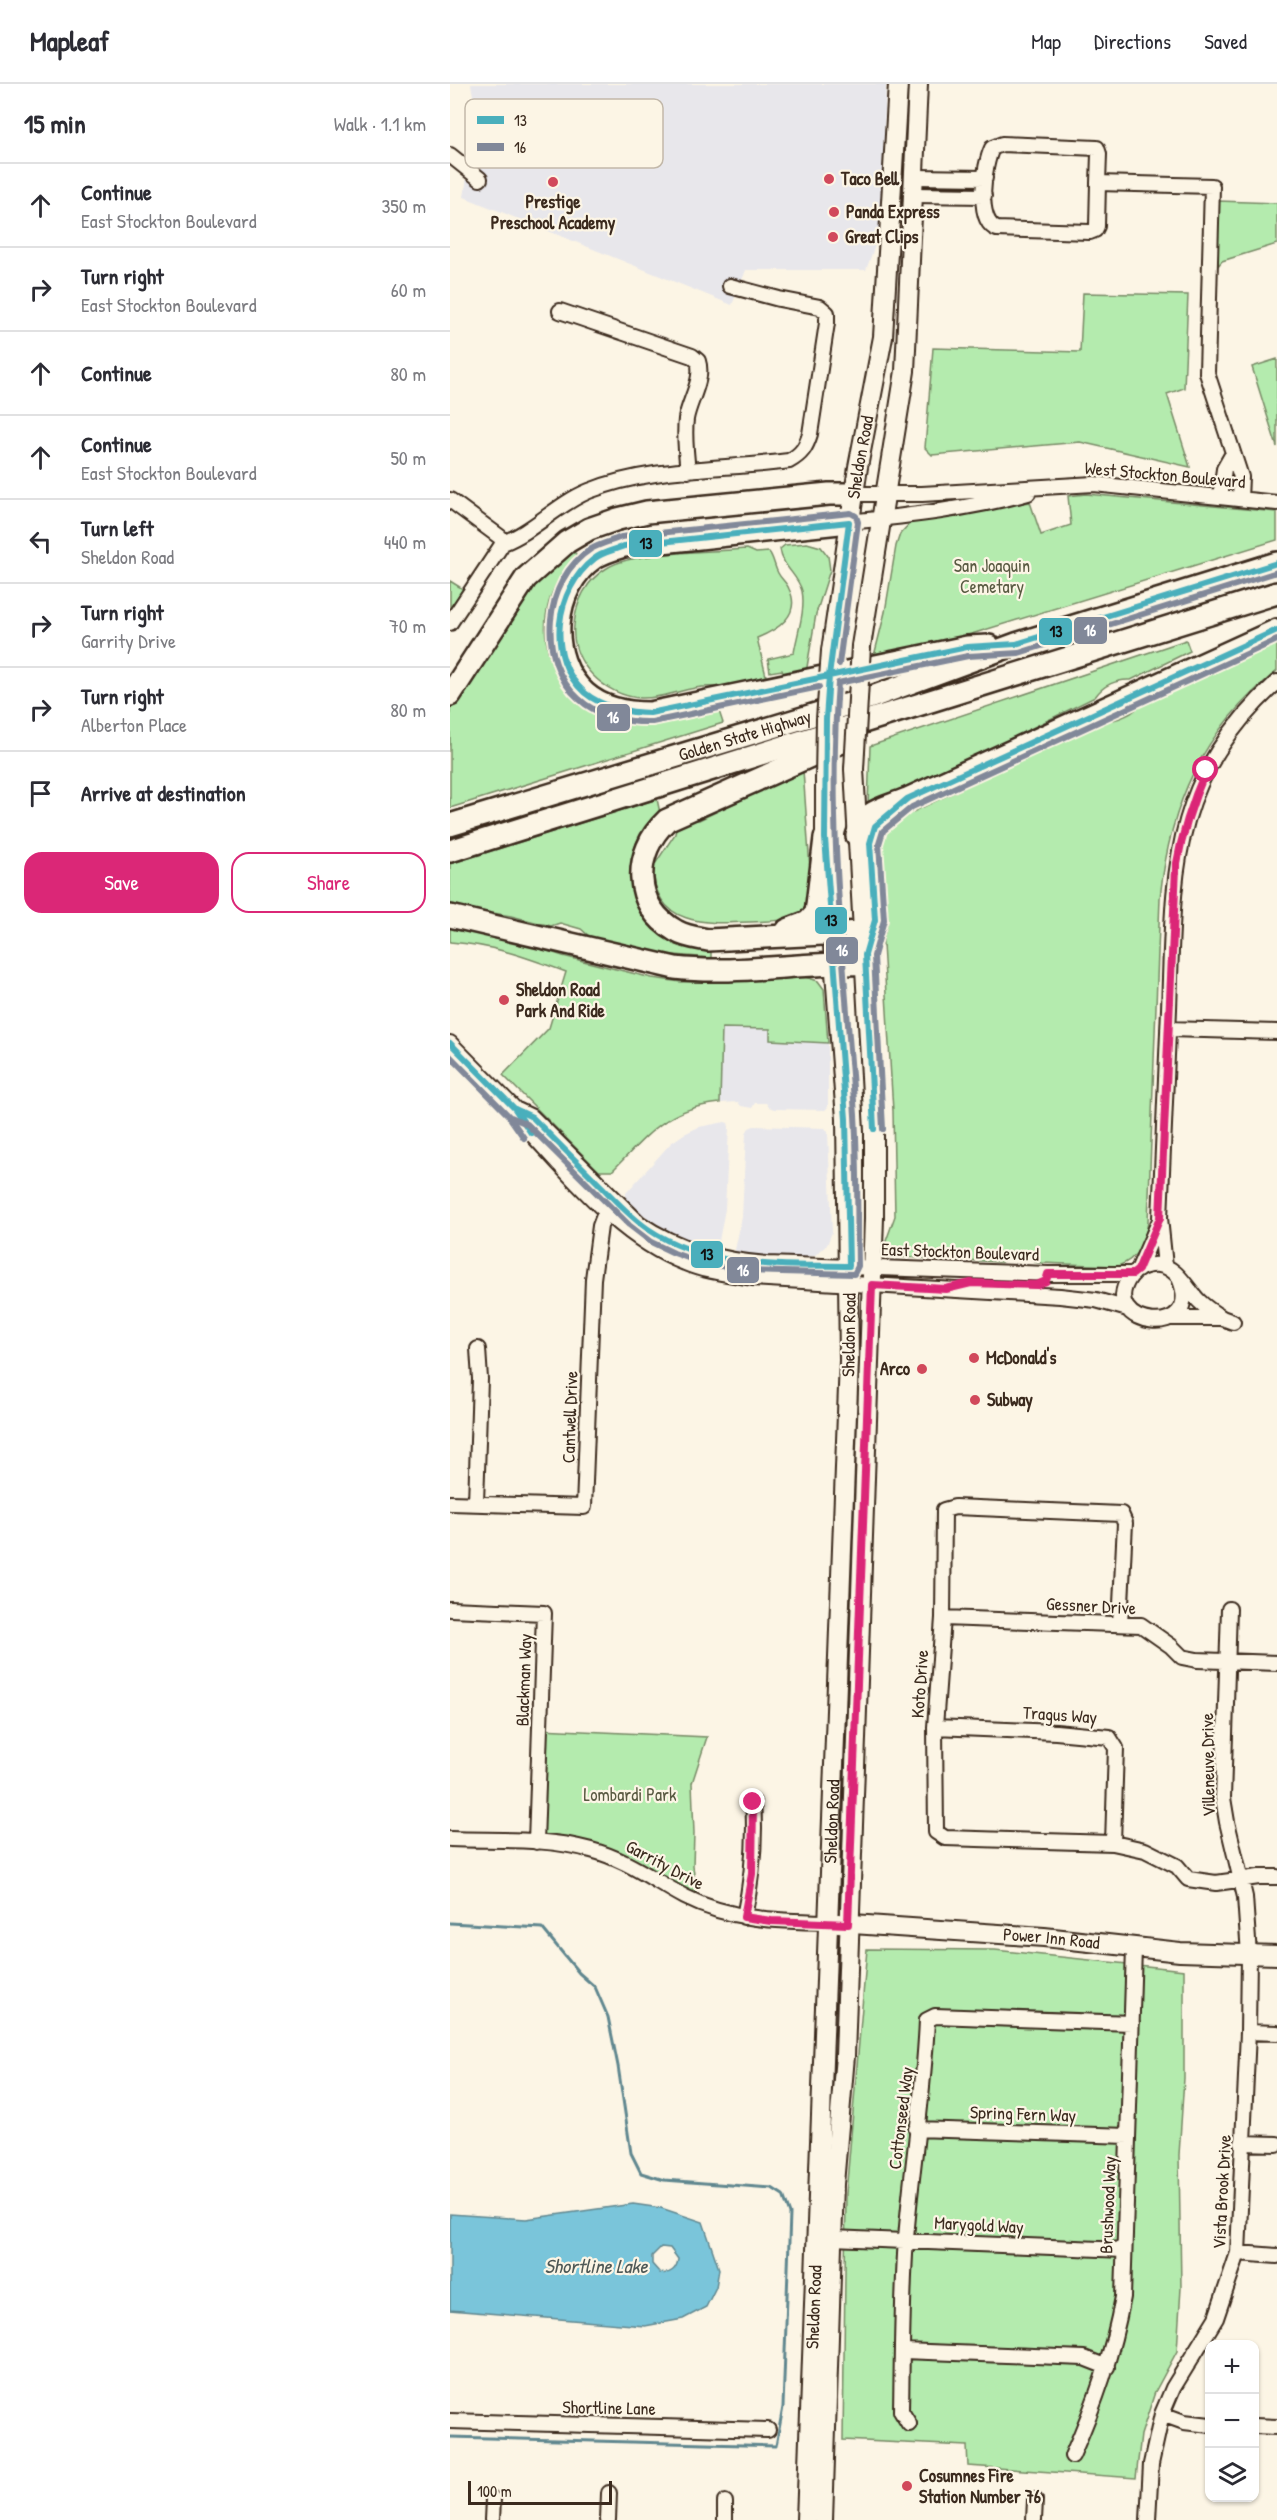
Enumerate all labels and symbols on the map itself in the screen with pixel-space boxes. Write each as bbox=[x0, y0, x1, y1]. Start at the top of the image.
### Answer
legend bbox=[465, 99, 663, 168]
text: 13 bbox=[514, 109, 527, 131]
text: 16 bbox=[514, 136, 526, 158]
place label: Taco Bell bbox=[840, 166, 900, 191]
marker: Taco Bell bbox=[822, 172, 836, 186]
marker: Prestige Preschool Academy bbox=[546, 175, 560, 189]
place label: Prestige Preschool Academy bbox=[491, 189, 616, 236]
place label: Panda Express bbox=[846, 199, 940, 225]
marker: Panda Express bbox=[827, 205, 841, 219]
place label: Great Clips bbox=[845, 224, 919, 250]
marker: Great Clips bbox=[826, 230, 840, 244]
street label: Sheldon Road bbox=[841, 413, 880, 500]
street label: West Stockton Boulevard bbox=[1084, 455, 1246, 494]
line badge: 13 bbox=[628, 529, 663, 558]
text: 13 bbox=[640, 532, 652, 554]
park label: San Joaquin Cemetary bbox=[954, 553, 1030, 599]
line badge: 16 bbox=[1073, 616, 1108, 645]
line badge: 13 bbox=[1038, 617, 1073, 646]
text: 16 bbox=[1084, 619, 1097, 641]
text: 13 bbox=[1050, 620, 1062, 642]
line badge: 16 bbox=[596, 703, 631, 732]
street label: Golden State Highway bbox=[675, 703, 814, 767]
text: 16 bbox=[607, 706, 620, 728]
route start bbox=[1192, 756, 1218, 782]
line badge: 13 bbox=[814, 906, 848, 935]
text: 13 bbox=[825, 909, 837, 931]
line badge: 16 bbox=[825, 936, 859, 965]
text: 16 bbox=[836, 939, 849, 961]
place label: Sheldon Road Park And Ride bbox=[516, 977, 606, 1023]
marker: Sheldon Road Park And Ride bbox=[497, 993, 511, 1007]
street label: East Stockton Boulevard bbox=[881, 1236, 1039, 1267]
line badge: 13 bbox=[690, 1240, 724, 1269]
text: 13 bbox=[701, 1243, 713, 1265]
line badge: 16 bbox=[726, 1256, 760, 1284]
text: 16 bbox=[737, 1259, 750, 1281]
street label: Sheldon Road bbox=[835, 1293, 862, 1377]
place label: McDonald's bbox=[986, 1345, 1056, 1370]
marker: McDonald's bbox=[967, 1351, 981, 1365]
place label: Arco bbox=[880, 1356, 911, 1381]
marker: Arco bbox=[915, 1362, 929, 1376]
street label: Cantwell Drive bbox=[555, 1370, 584, 1464]
place label: Subway bbox=[987, 1387, 1033, 1413]
marker: Subway bbox=[968, 1393, 982, 1407]
street label: Gessner Drive bbox=[1045, 1591, 1137, 1620]
street label: Blackman Way bbox=[509, 1633, 538, 1727]
street label: Koto Drive bbox=[905, 1649, 934, 1719]
street label: Tragus Way bbox=[1022, 1699, 1098, 1730]
street label: Villeneuve Drive bbox=[1194, 1713, 1221, 1817]
street label: Sheldon Road bbox=[817, 1779, 845, 1864]
park label: Lombardi Park bbox=[584, 1782, 677, 1807]
route end bbox=[739, 1788, 765, 1814]
street label: Garrity Drive bbox=[622, 1833, 709, 1896]
street label: Power Inn Road bbox=[1002, 1921, 1101, 1955]
street label: Cottonseed Way bbox=[882, 2065, 919, 2171]
street label: Spring Fern Way bbox=[970, 2099, 1077, 2128]
street label: Vista Brook Drive bbox=[1206, 2134, 1237, 2250]
street label: Brushwood Way bbox=[1093, 2155, 1122, 2254]
street label: Marygold Way bbox=[934, 2210, 1025, 2239]
water label: Shortline Lake bbox=[544, 2252, 649, 2279]
street label: Sheldon Road bbox=[799, 2265, 827, 2350]
street label: Shortline Lane bbox=[562, 2394, 656, 2421]
place label: Cosumnes Fire Station Number 76 bbox=[919, 2463, 1041, 2509]
scale bar bbox=[468, 2478, 612, 2506]
marker: Cosumnes Fire Station Number 76 bbox=[900, 2479, 914, 2493]

